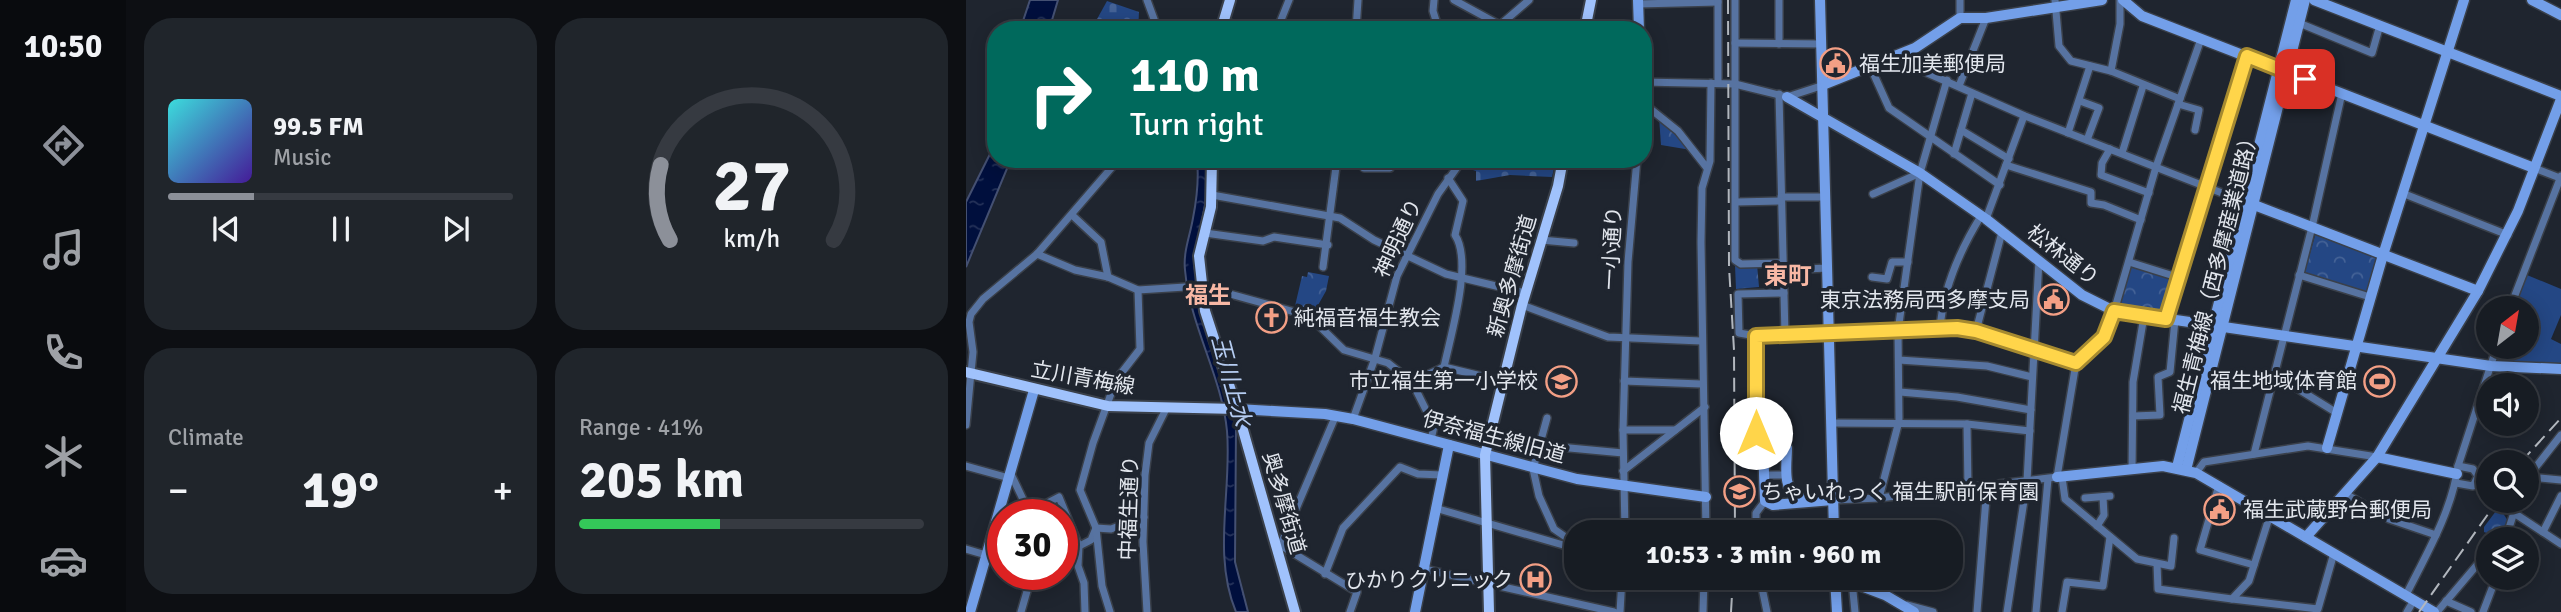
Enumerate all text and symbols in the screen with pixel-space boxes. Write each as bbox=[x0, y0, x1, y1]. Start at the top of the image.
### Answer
text: 10:50 bbox=[24, 27, 102, 66]
text: 110 m bbox=[1130, 45, 1260, 105]
public building icon: 福生加美郵便局 bbox=[1819, 47, 1853, 81]
icon: right bbox=[1015, 49, 1106, 140]
pin bbox=[2275, 49, 2335, 109]
place label: 福生加美郵便局 bbox=[1859, 51, 2006, 77]
icon: arrive bbox=[2286, 60, 2324, 98]
text: Turn right bbox=[1130, 105, 1263, 144]
text: 99.5 FM bbox=[273, 111, 364, 143]
icon: directions bbox=[39, 121, 88, 170]
street label: 福生青梅線（西多摩産業道路） bbox=[2168, 125, 2264, 417]
text: 27 bbox=[712, 142, 791, 231]
text: Music bbox=[273, 143, 331, 172]
street label: 神明通り bbox=[1368, 194, 1428, 282]
street label: 一小通り bbox=[1597, 205, 1627, 291]
icon: previous bbox=[207, 210, 245, 248]
icon: pause bbox=[322, 210, 360, 248]
icon: next bbox=[437, 210, 475, 248]
street label: 新奥多摩街道 bbox=[1482, 212, 1542, 340]
street label: 松林通り bbox=[2022, 219, 2104, 291]
text: km/h bbox=[723, 223, 780, 254]
icon: music bbox=[39, 225, 88, 274]
district label: 東町 bbox=[1764, 261, 1812, 291]
district label: 福生 bbox=[1185, 281, 1231, 310]
public building icon: 東京法務局西多摩支局 bbox=[2036, 283, 2070, 317]
place label: 東京法務局西多摩支局 bbox=[1820, 287, 2030, 313]
north arrow bbox=[2476, 296, 2539, 359]
map controls bbox=[2476, 296, 2539, 590]
church icon: 純福音福生教会 bbox=[1254, 301, 1288, 335]
place label: 純福音福生教会 bbox=[1294, 305, 1441, 331]
icon: phone bbox=[39, 328, 88, 377]
water label: 玉川上水 bbox=[1205, 333, 1258, 432]
street label: 立川青梅線 bbox=[1029, 356, 1137, 400]
school or university icon: 市立福生第一小学校 bbox=[1544, 364, 1578, 398]
sports icon: 福生地域体育館 bbox=[2363, 364, 2397, 398]
place label: 市立福生第一小学校 bbox=[1349, 368, 1538, 394]
place label: 福生地域体育館 bbox=[2210, 368, 2357, 394]
button: sound bbox=[2476, 373, 2539, 436]
position arrow bbox=[1719, 396, 1793, 470]
street label: 伊奈福生線旧道 bbox=[1420, 405, 1568, 469]
text: Range · 41% bbox=[579, 413, 703, 442]
text: Climate bbox=[168, 423, 244, 452]
icon: climate bbox=[39, 432, 88, 481]
text: 205 km bbox=[579, 448, 744, 512]
street label: 奥多摩街道 bbox=[1257, 449, 1311, 557]
button: search bbox=[2476, 450, 2539, 513]
street label: 中福生通り bbox=[1114, 455, 1144, 561]
text: 19° bbox=[302, 458, 379, 522]
text: − bbox=[168, 467, 189, 514]
text: + bbox=[492, 467, 513, 514]
school or university icon: ちゃいれっく 福生駅前保育園 bbox=[1722, 475, 1756, 509]
place label: ちゃいれっく 福生駅前保育園 bbox=[1762, 479, 2040, 505]
public building icon: 福生武蔵野台郵便局 bbox=[2203, 493, 2237, 527]
place label: 福生武蔵野台郵便局 bbox=[2243, 497, 2432, 523]
speed limit sign: 30 bbox=[987, 499, 1078, 590]
button: layers bbox=[2476, 527, 2539, 590]
icon: car bbox=[39, 536, 88, 585]
text: 10:53 · 3 min · 960 m bbox=[1646, 539, 1881, 571]
hospital icon: ひかりクリニック bbox=[1519, 563, 1553, 597]
place label: ひかりクリニック bbox=[1345, 567, 1513, 593]

